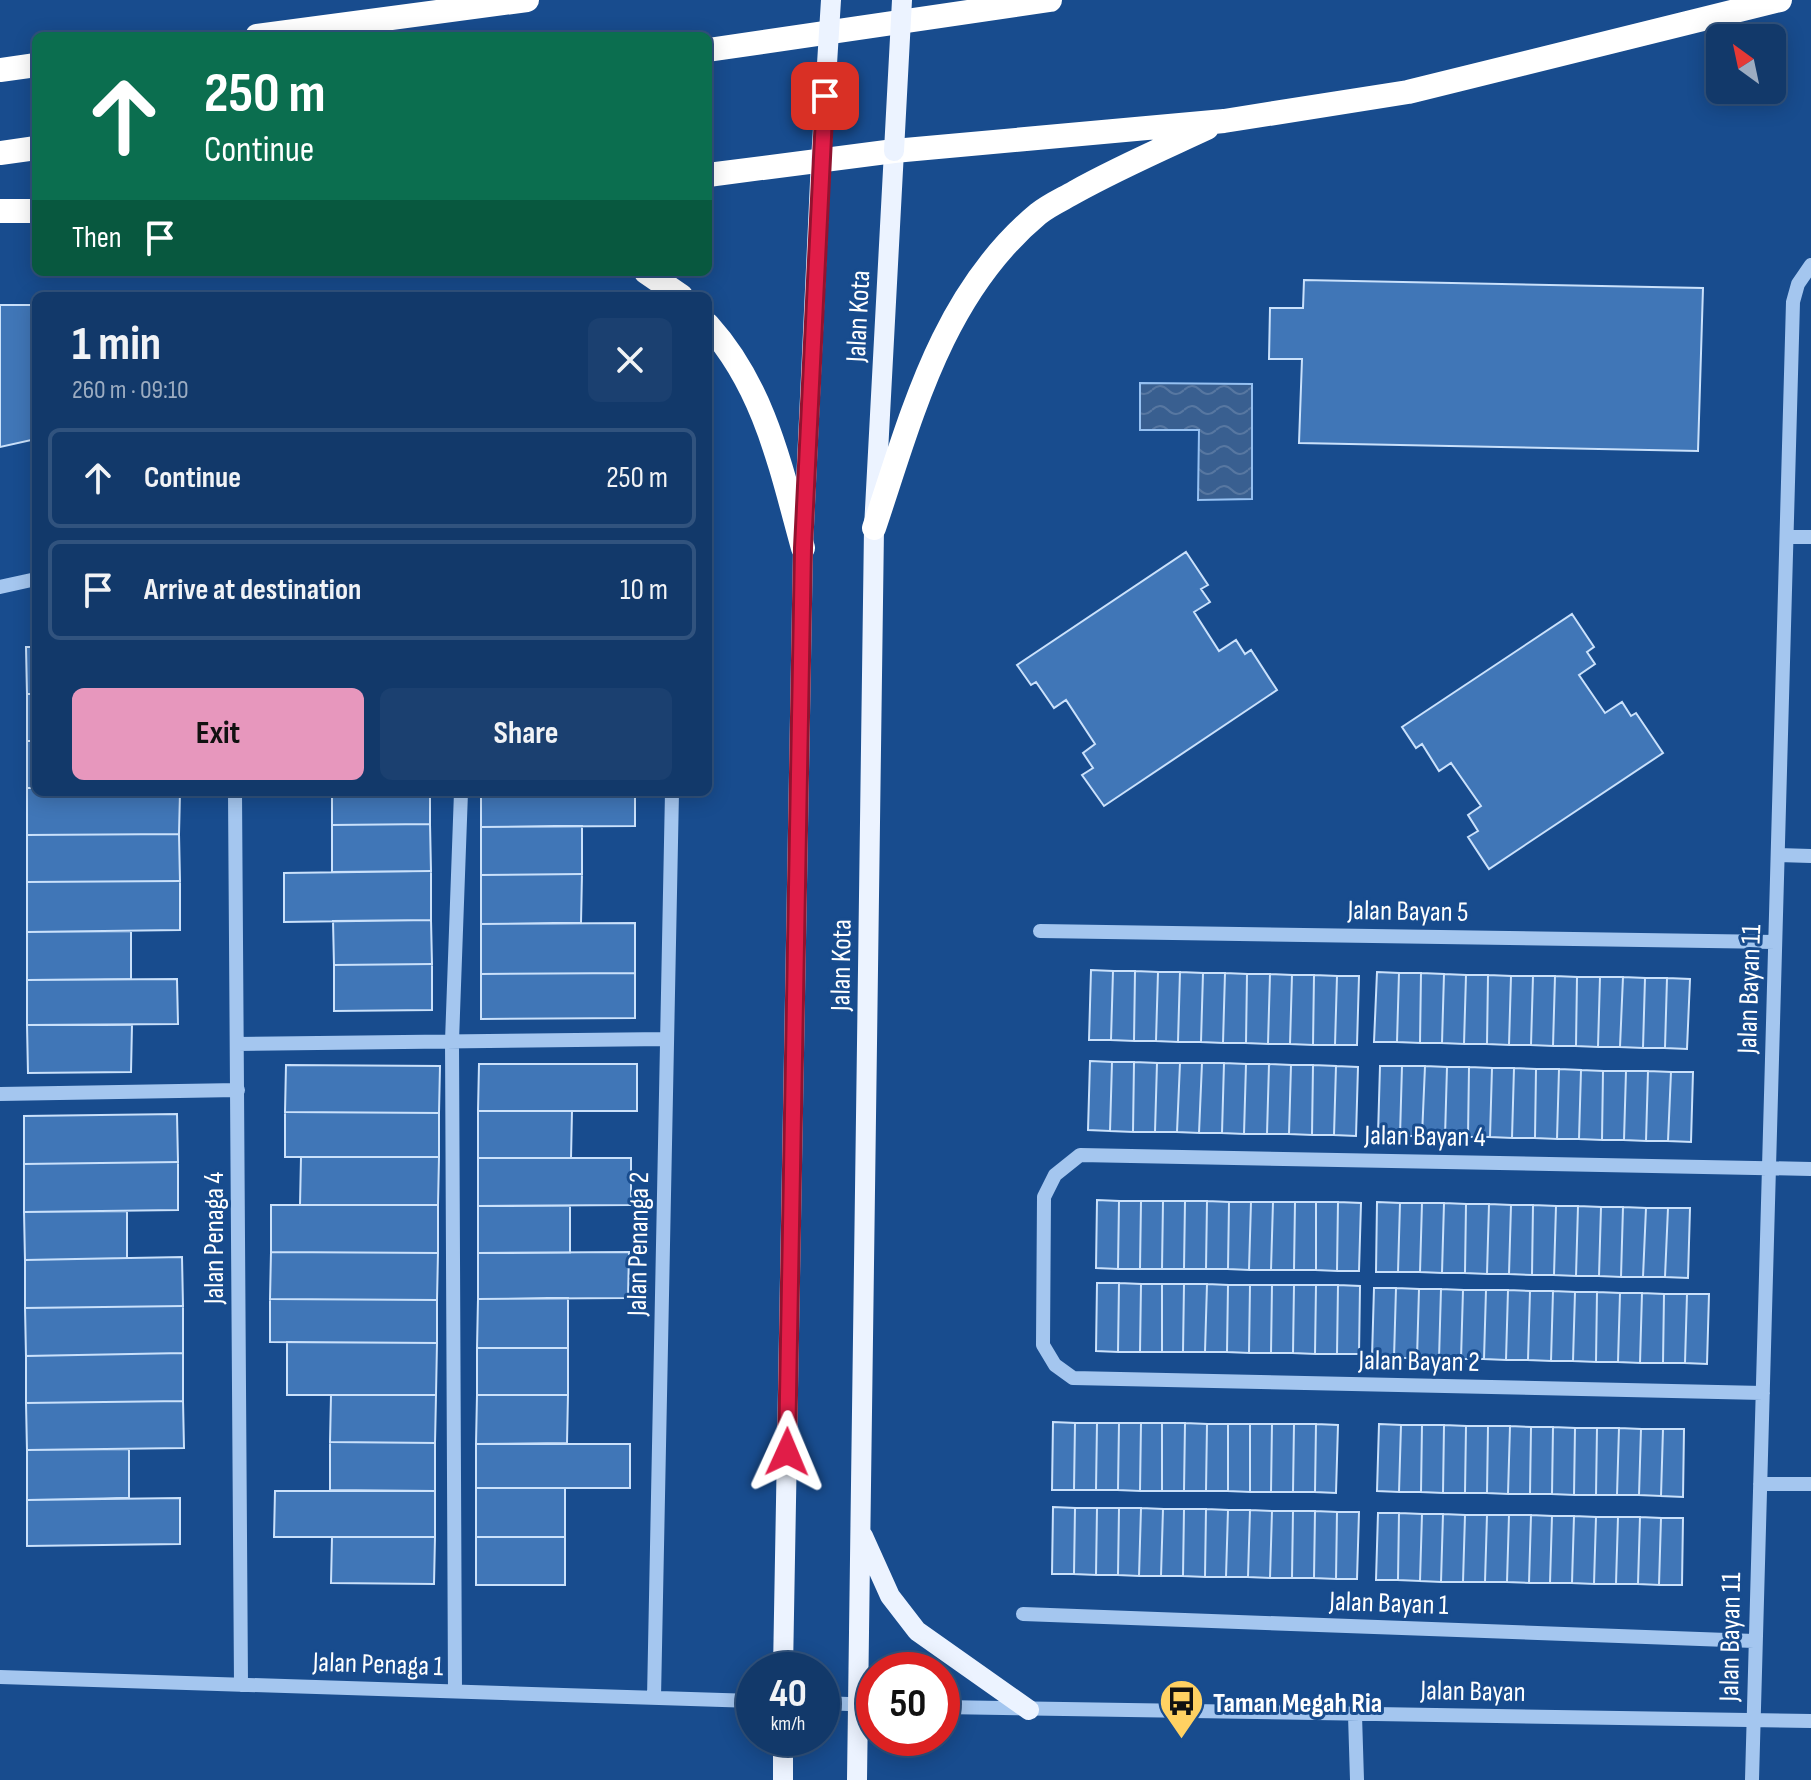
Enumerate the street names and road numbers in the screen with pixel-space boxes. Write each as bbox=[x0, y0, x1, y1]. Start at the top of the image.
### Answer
street label: Jalan Kota bbox=[840, 269, 877, 364]
street label: Jalan Bayan 5 bbox=[1346, 894, 1469, 929]
street label: Jalan Kota bbox=[824, 919, 859, 1012]
street label: Jalan Bayan 11 bbox=[1731, 924, 1768, 1055]
street label: Jalan Bayan 4 bbox=[1363, 1119, 1486, 1154]
street label: Jalan Penaga 4 bbox=[198, 1171, 231, 1305]
street label: Jalan Penanga 2 bbox=[621, 1172, 656, 1317]
street label: Jalan Bayan 2 bbox=[1357, 1344, 1480, 1379]
street label: Jalan Bayan 11 bbox=[1713, 1572, 1748, 1703]
street label: Jalan Bayan 1 bbox=[1328, 1585, 1449, 1622]
street label: Jalan Penaga 1 bbox=[311, 1646, 444, 1683]
street label: Jalan Bayan bbox=[1419, 1674, 1526, 1709]

